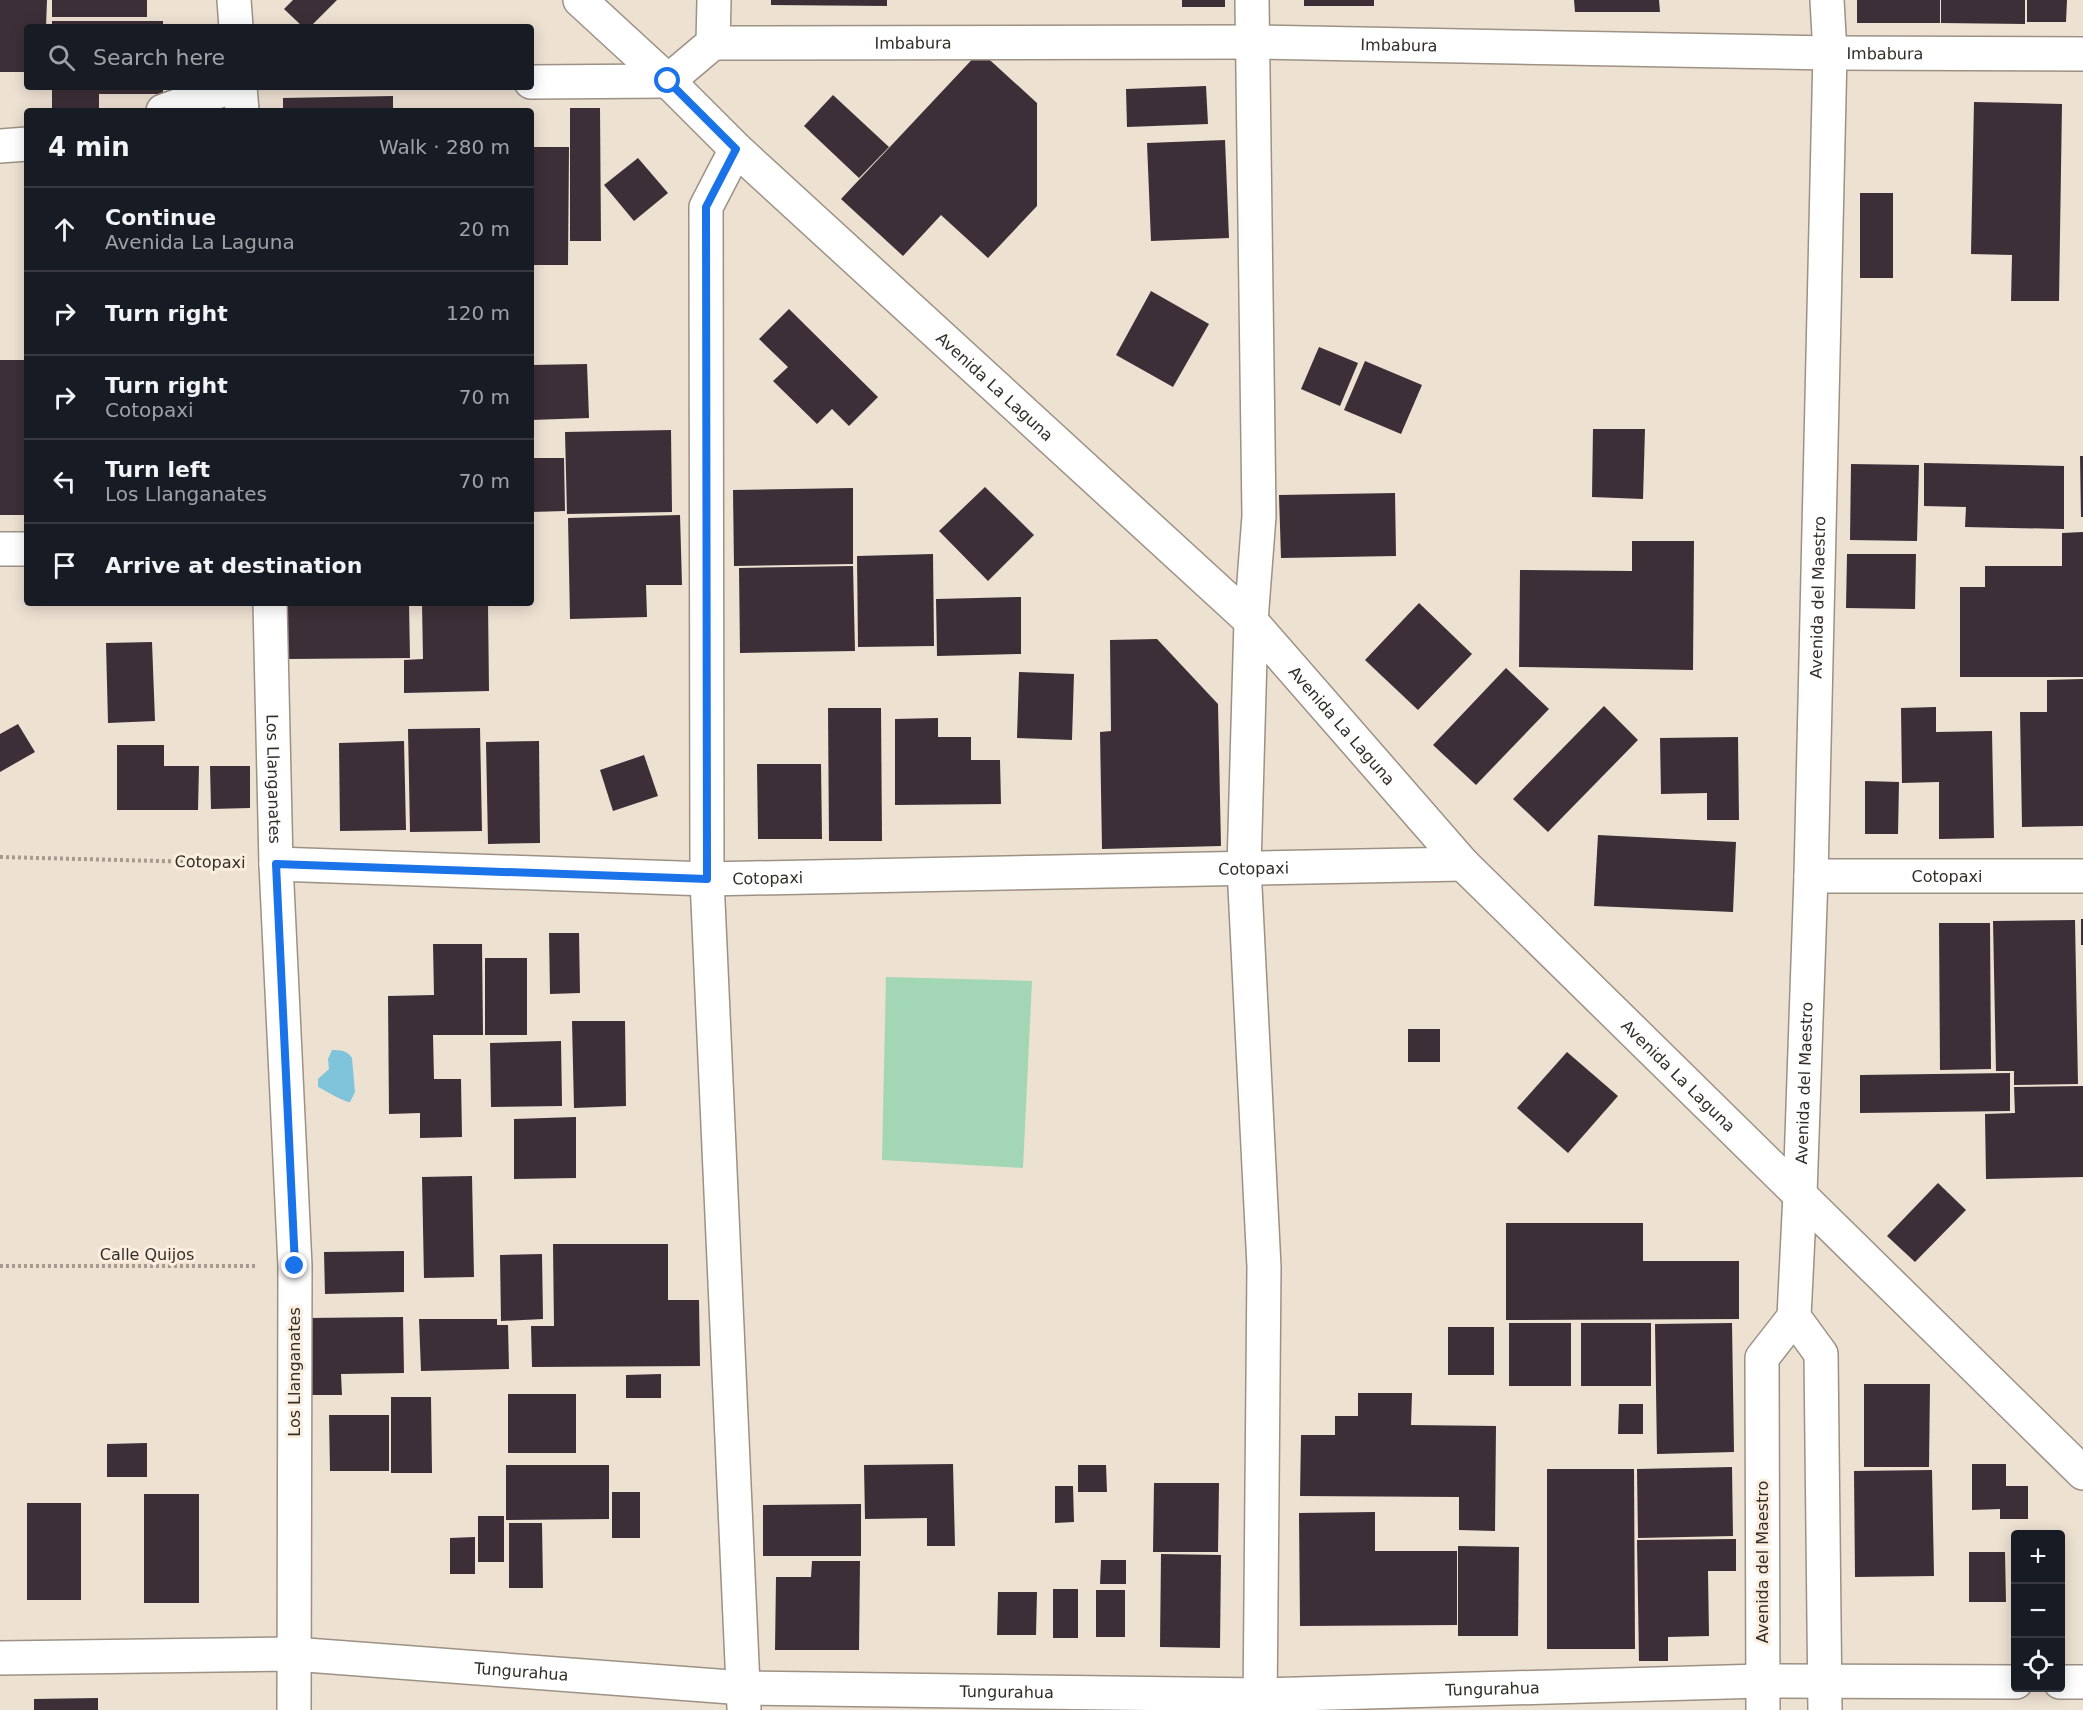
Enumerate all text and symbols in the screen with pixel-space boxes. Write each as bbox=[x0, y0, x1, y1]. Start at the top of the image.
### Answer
search box bbox=[24, 24, 534, 90]
street label: Imbabura bbox=[874, 33, 952, 52]
street label: Imbabura bbox=[1360, 35, 1438, 55]
icon: search bbox=[45, 41, 78, 74]
street label: Imbabura bbox=[1846, 44, 1923, 63]
text: Search here bbox=[93, 45, 225, 70]
route start bbox=[654, 67, 680, 93]
text: 4 min bbox=[48, 132, 130, 162]
text: Walk · 280 m bbox=[379, 135, 510, 159]
text: Continue bbox=[105, 205, 216, 230]
icon: ahead bbox=[48, 213, 81, 246]
text: 20 m bbox=[459, 217, 510, 241]
text: Avenida La Laguna bbox=[105, 230, 295, 254]
icon: right bbox=[48, 297, 81, 330]
text: Turn right bbox=[105, 301, 228, 326]
text: 120 m bbox=[446, 301, 510, 325]
street label: Avenida La Laguna bbox=[933, 328, 1057, 445]
text: Turn right bbox=[105, 373, 228, 398]
icon: right bbox=[48, 381, 81, 414]
text: 70 m bbox=[459, 385, 510, 409]
text: Cotopaxi bbox=[105, 398, 194, 422]
text: Turn left bbox=[105, 457, 210, 482]
icon: left bbox=[48, 465, 81, 498]
text: 70 m bbox=[459, 469, 510, 493]
text: Los Llanganates bbox=[105, 482, 267, 506]
street label: Avenida del Maestro bbox=[1806, 516, 1829, 679]
icon: arrive bbox=[48, 549, 81, 582]
text: Arrive at destination bbox=[105, 553, 362, 578]
street label: Avenida La Laguna bbox=[1285, 662, 1399, 789]
street label: Los Llanganates bbox=[263, 714, 285, 844]
street label: Cotopaxi bbox=[174, 852, 246, 872]
street label: Cotopaxi bbox=[1218, 858, 1289, 878]
street label: Cotopaxi bbox=[1912, 867, 1982, 886]
street label: Cotopaxi bbox=[732, 868, 803, 888]
street label: Avenida del Maestro bbox=[1792, 1001, 1816, 1165]
street label: Avenida La Laguna bbox=[1618, 1016, 1739, 1136]
street label: Calle Quijos bbox=[100, 1245, 194, 1264]
route end bbox=[281, 1252, 307, 1278]
street label: Los Llanganates bbox=[285, 1307, 304, 1437]
street label: Avenida del Maestro bbox=[1753, 1481, 1772, 1643]
map controls bbox=[2011, 1530, 2065, 1692]
button: + bbox=[2011, 1530, 2065, 1584]
button: − bbox=[2011, 1584, 2065, 1638]
button: locate bbox=[2011, 1638, 2065, 1692]
street label: Tungurahua bbox=[473, 1658, 569, 1684]
street label: Tungurahua bbox=[1444, 1678, 1540, 1699]
street label: Tungurahua bbox=[958, 1681, 1054, 1702]

